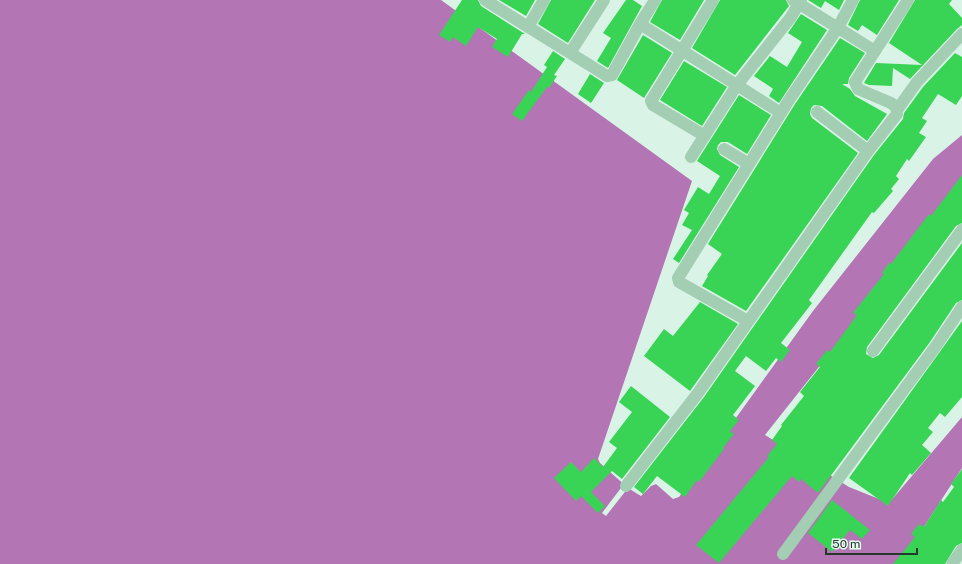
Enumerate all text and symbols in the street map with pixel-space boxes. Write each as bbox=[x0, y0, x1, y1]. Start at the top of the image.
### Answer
scale bar bbox=[826, 530, 917, 556]
text: 50 m bbox=[832, 537, 860, 551]

